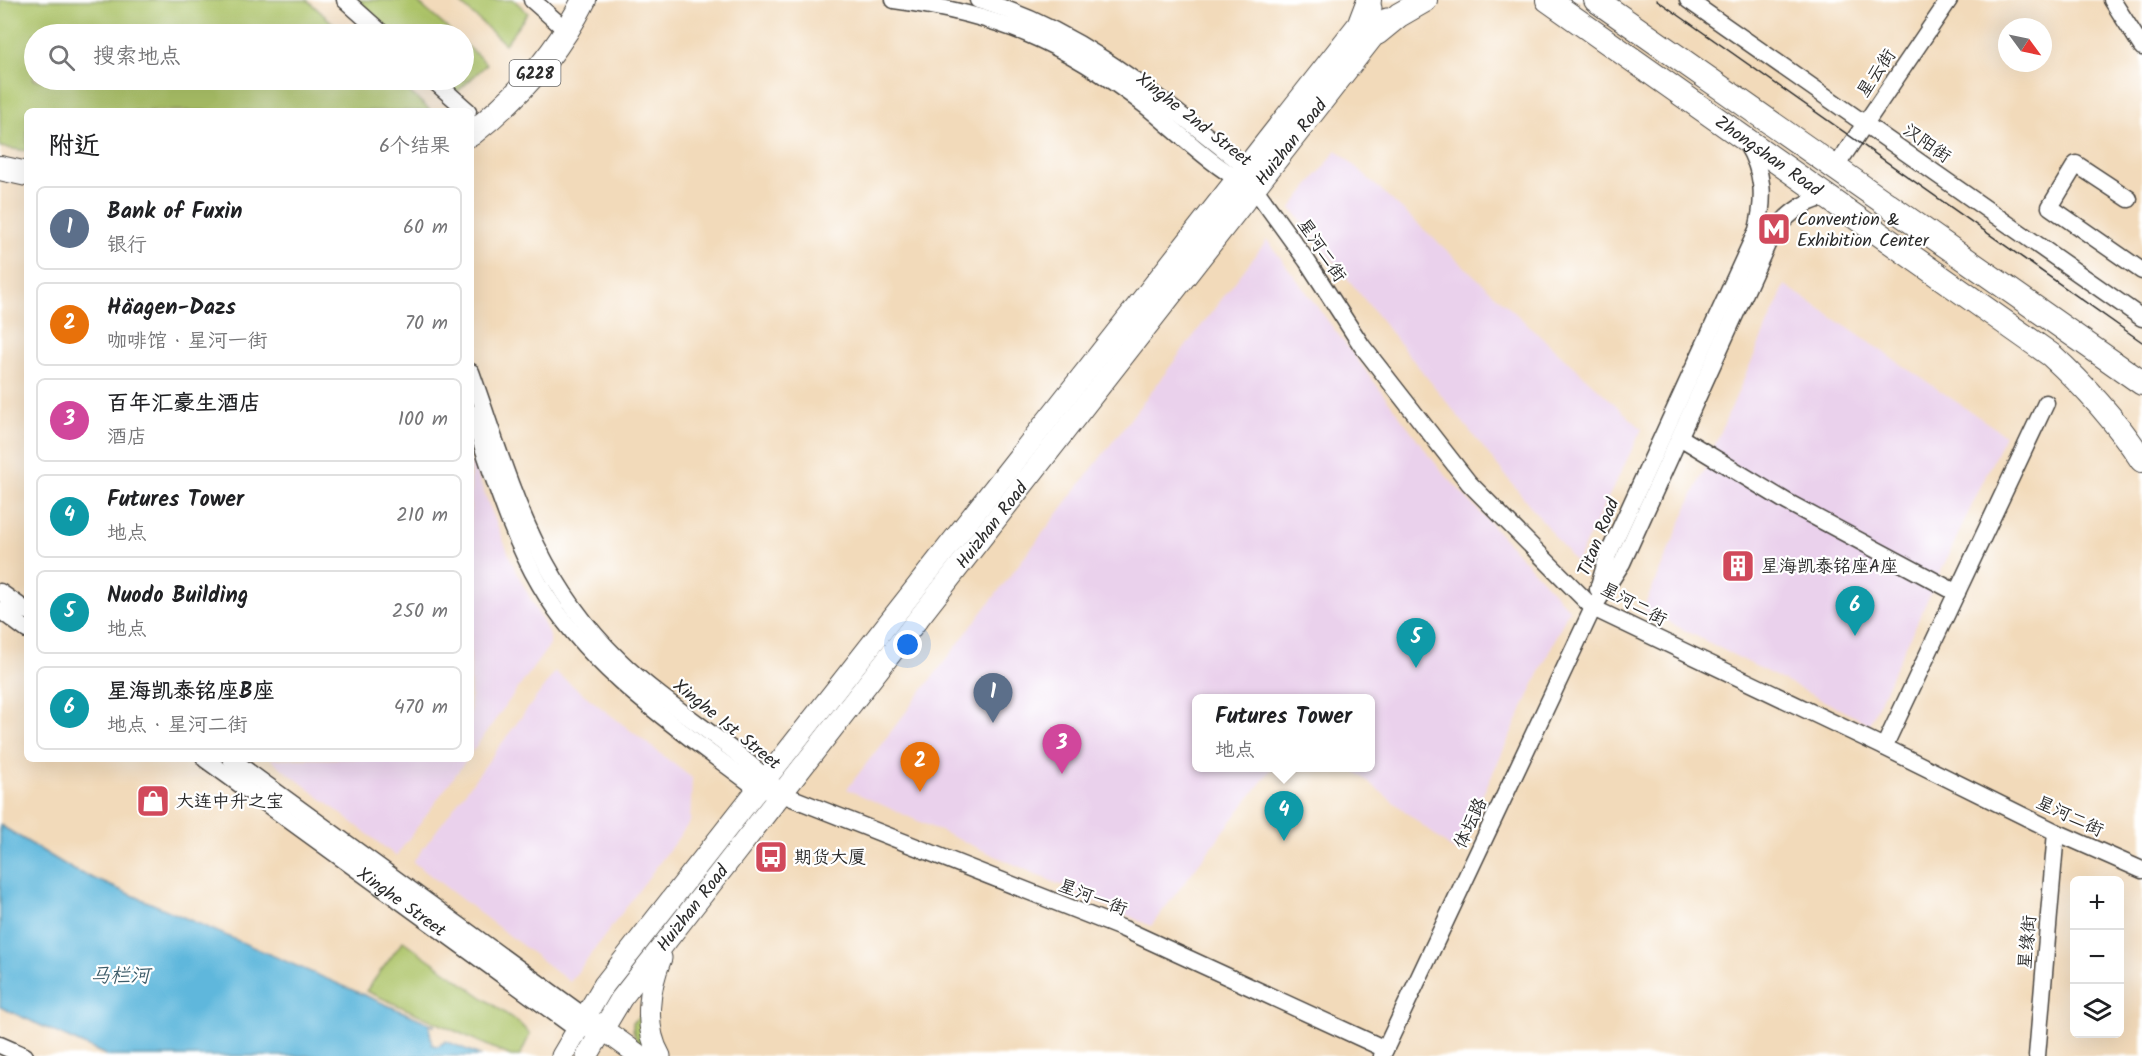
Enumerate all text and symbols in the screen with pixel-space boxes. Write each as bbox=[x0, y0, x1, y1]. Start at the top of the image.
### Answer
north arrow bbox=[1998, 18, 2052, 72]
search box bbox=[24, 24, 474, 90]
text: 搜索地点 bbox=[93, 40, 181, 75]
icon: search bbox=[45, 41, 78, 74]
street label: 星云街 bbox=[1850, 43, 1904, 104]
road number: G228 bbox=[510, 60, 560, 86]
street label: Xinghe 2nd Street bbox=[1129, 65, 1258, 176]
street label: Huizhan Road bbox=[1249, 92, 1336, 193]
street label: Zhongshan Road bbox=[1708, 109, 1828, 206]
street label: 汉阳街 bbox=[1896, 117, 1957, 172]
text: 附近 bbox=[48, 126, 100, 168]
text: 6个结果 bbox=[379, 131, 450, 163]
text: Bank of Fuxin bbox=[107, 195, 242, 230]
place label: Convention & Exhibition Center bbox=[1797, 206, 1930, 256]
metro station icon: Convention & Exhibition Center bbox=[1756, 211, 1792, 247]
text: 1 bbox=[66, 212, 73, 244]
text: 60 m bbox=[403, 212, 448, 244]
street label: 星河二街 bbox=[1289, 213, 1353, 289]
text: 银行 bbox=[107, 230, 147, 262]
text: Häagen-Dazs bbox=[107, 291, 236, 326]
text: 2 bbox=[64, 308, 75, 340]
text: 70 m bbox=[405, 308, 448, 340]
text: 咖啡馆 · 星河一街 bbox=[107, 326, 268, 358]
text: 百年汇豪生酒店 bbox=[107, 387, 261, 422]
text: 3 bbox=[64, 404, 75, 436]
text: 100 m bbox=[398, 404, 448, 436]
text: 酒店 bbox=[107, 422, 147, 454]
street label: Huizhan Road bbox=[949, 475, 1037, 576]
text: Futures Tower bbox=[107, 483, 244, 518]
street label: Titan Road bbox=[1571, 493, 1629, 581]
text: 4 bbox=[64, 500, 75, 532]
text: 210 m bbox=[396, 500, 448, 532]
text: 地点 bbox=[107, 518, 147, 550]
building icon: 星海凯泰铭座A座 bbox=[1720, 548, 1756, 584]
place label: 星海凯泰铭座A座 bbox=[1761, 553, 1898, 582]
street label: 星河二街 bbox=[1595, 576, 1672, 635]
text: Nuodo Building bbox=[107, 579, 248, 614]
pin: 6 bbox=[1836, 586, 1874, 636]
text: 5 bbox=[64, 596, 75, 628]
text: 250 m bbox=[392, 596, 448, 628]
text: 地点 bbox=[107, 614, 147, 646]
pin: 5 bbox=[1396, 618, 1436, 668]
your location bbox=[893, 630, 922, 659]
street label: Xinghe 1st Street bbox=[666, 672, 787, 779]
pin: 1 bbox=[974, 674, 1012, 723]
text: 星海凯泰铭座B座 bbox=[107, 675, 275, 710]
text: 6 bbox=[64, 692, 75, 724]
text: 470 m bbox=[394, 692, 448, 724]
popup bbox=[1192, 694, 1375, 772]
text: Futures Tower bbox=[1215, 700, 1352, 735]
text: 地点 · 星河二街 bbox=[107, 710, 248, 742]
pin: 3 bbox=[1042, 724, 1082, 774]
text: 地点 bbox=[1215, 735, 1255, 767]
pin: 2 bbox=[900, 742, 940, 792]
shop icon: 大连中升之宝 bbox=[135, 783, 171, 819]
place label: 大连中升之宝 bbox=[176, 788, 284, 817]
street label: 星河二街 bbox=[2031, 789, 2108, 846]
pin: 4 bbox=[1264, 792, 1304, 841]
street label: 体坛路 bbox=[1447, 793, 1496, 854]
bus stop icon: 期货大厦 bbox=[753, 839, 789, 875]
place label: 期货大厦 bbox=[794, 844, 866, 873]
street label: Huizhan Road bbox=[650, 858, 737, 959]
street label: Xinghe Street bbox=[350, 861, 452, 946]
street label: 星河一街 bbox=[1054, 872, 1131, 925]
map controls bbox=[2070, 876, 2124, 1038]
button: + bbox=[2070, 876, 2124, 930]
street label: 星缘街 bbox=[2012, 914, 2045, 970]
button: − bbox=[2070, 930, 2124, 984]
water label: 马栏河 bbox=[90, 961, 153, 993]
button: layers bbox=[2070, 984, 2124, 1038]

